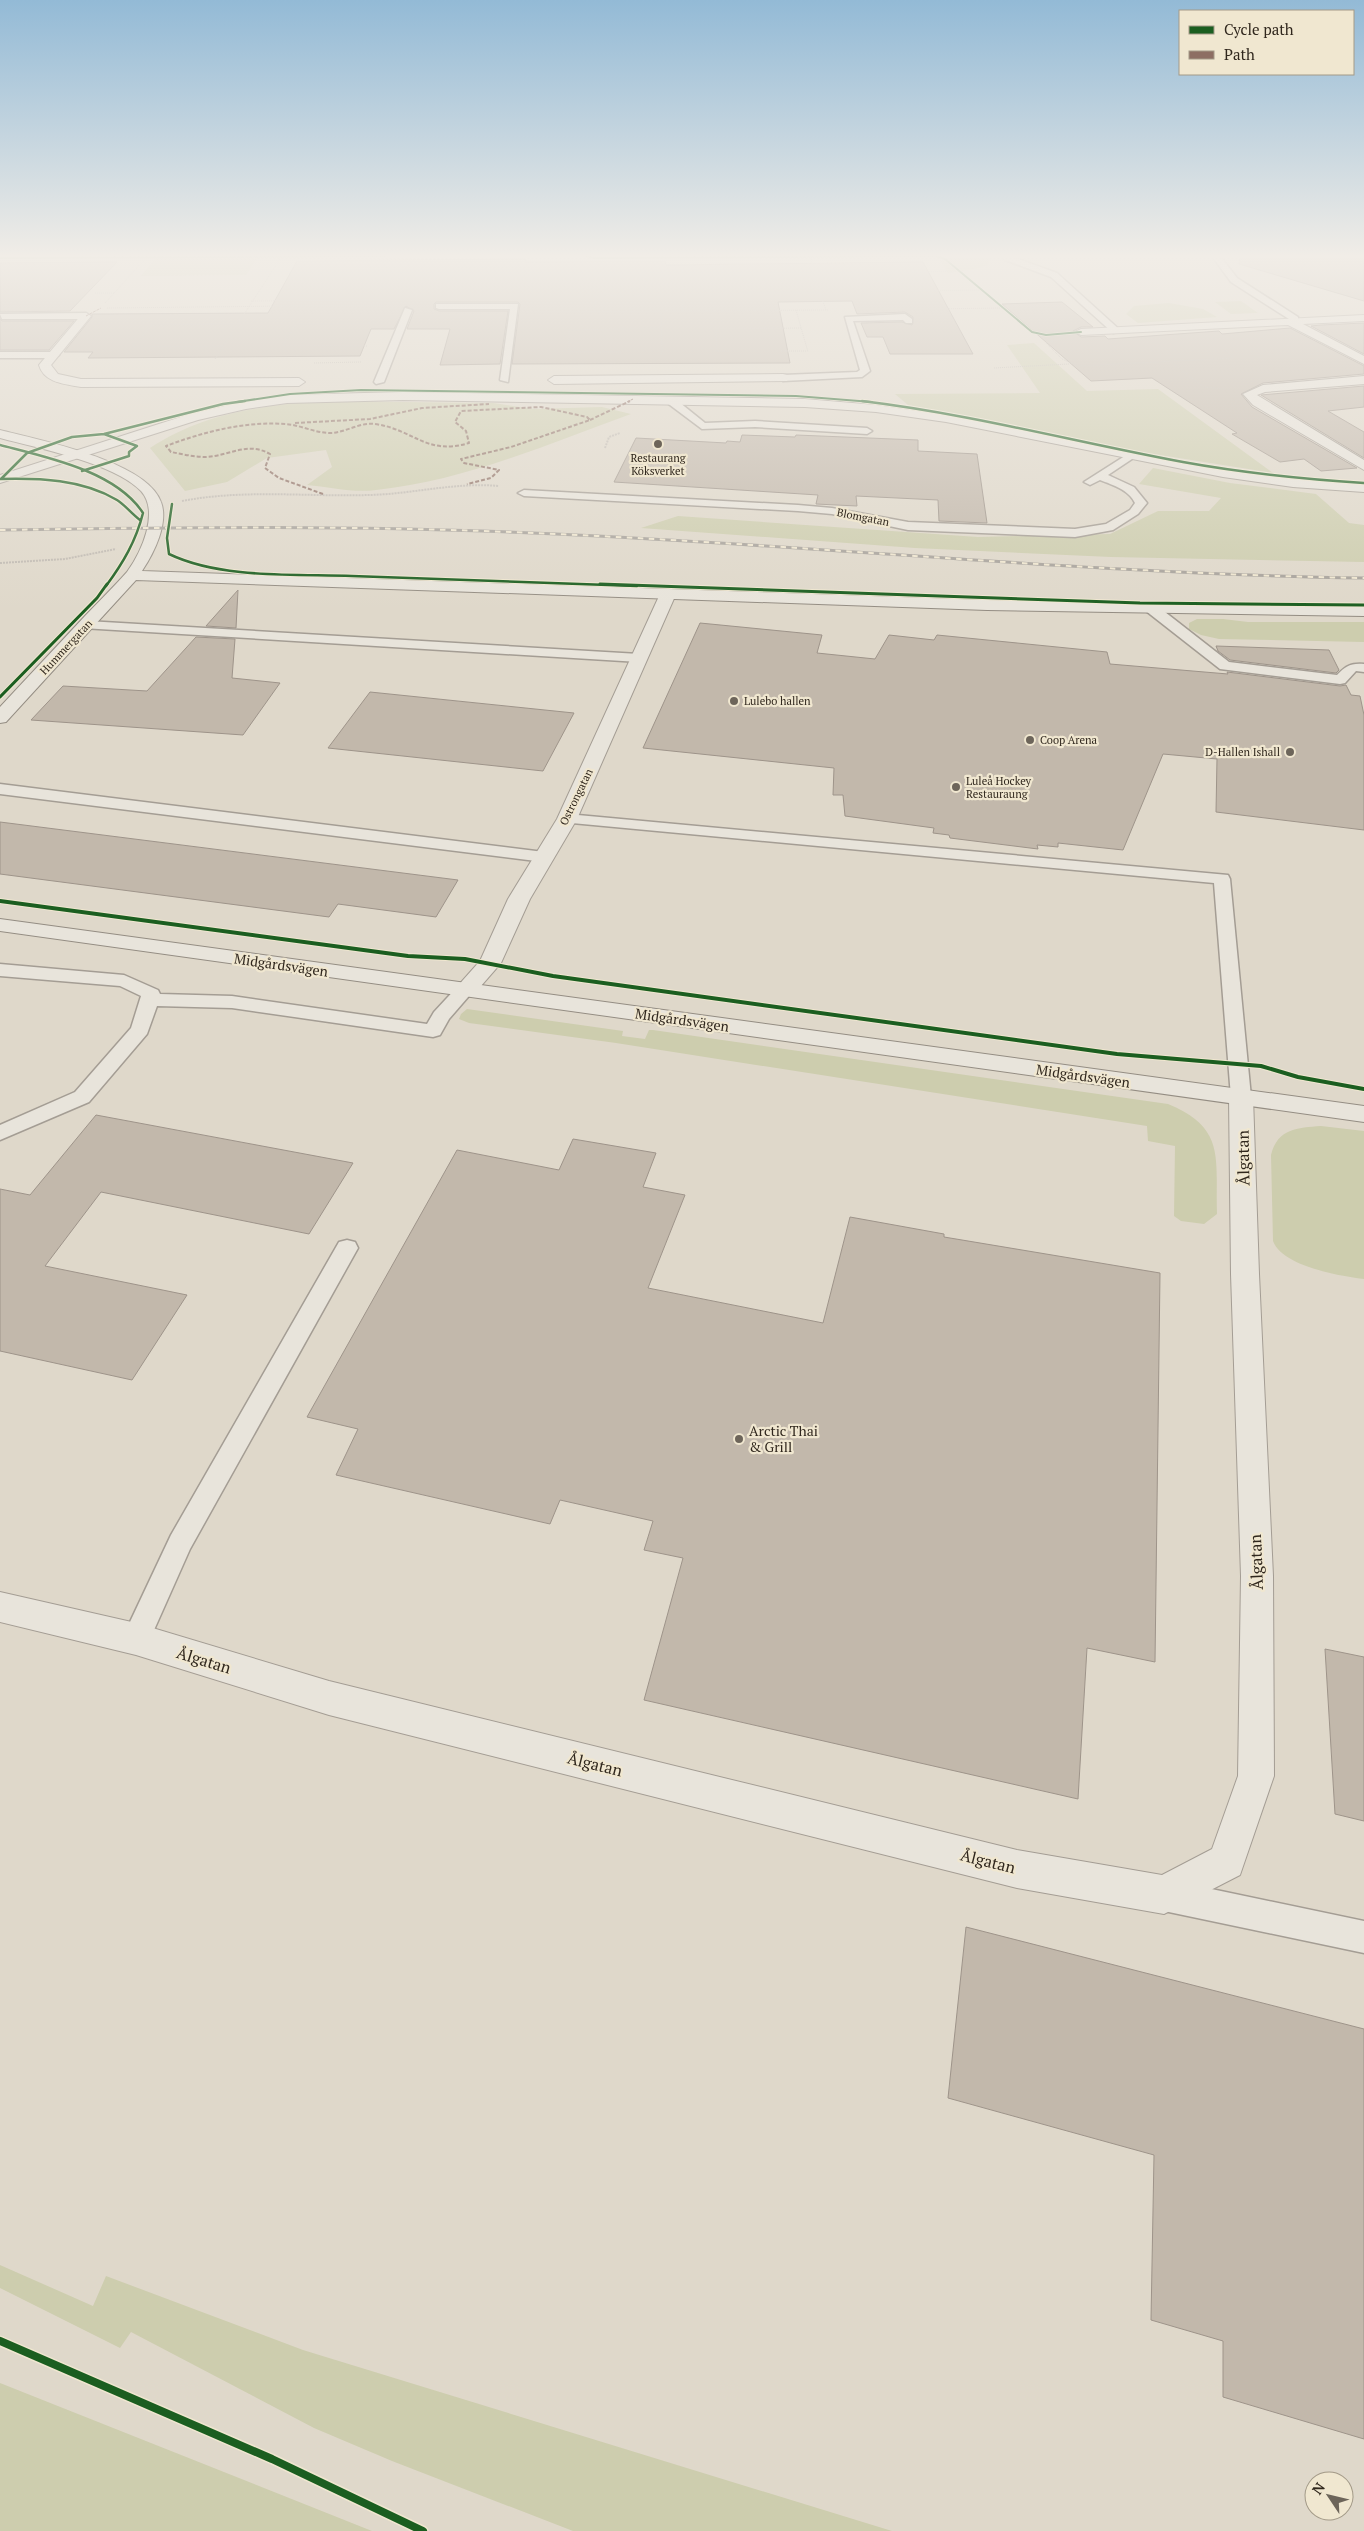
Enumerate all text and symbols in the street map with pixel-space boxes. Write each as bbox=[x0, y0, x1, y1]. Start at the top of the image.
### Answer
legend bbox=[1179, 10, 1354, 75]
text: Cycle path bbox=[1224, 19, 1294, 39]
text: Path bbox=[1224, 44, 1255, 64]
marker: Restaurang Köksverket bbox=[652, 438, 664, 450]
place label: Restaurang Köksverket bbox=[630, 451, 686, 478]
street label: Blomgatan bbox=[836, 505, 891, 529]
street label: Hummergatan bbox=[37, 616, 96, 678]
place label: Lulebo hallen bbox=[744, 694, 811, 708]
marker: Lulebo hallen bbox=[728, 695, 740, 707]
place label: Coop Arena bbox=[1040, 733, 1097, 747]
marker: Coop Arena bbox=[1024, 734, 1036, 746]
place label: D-Hallen Ishall bbox=[1205, 745, 1280, 759]
marker: D-Hallen Ishall bbox=[1284, 746, 1296, 758]
street label: Ostrongatan bbox=[556, 766, 596, 828]
place label: Luleå Hockey Restauraung bbox=[966, 774, 1032, 801]
marker: Luleå Hockey Restauraung bbox=[950, 781, 962, 793]
street label: Midgårdsvägen bbox=[233, 949, 330, 981]
street label: Midgårdsvägen bbox=[634, 1004, 731, 1036]
street label: Midgårdsvägen bbox=[1035, 1060, 1132, 1092]
street label: Ålgatan bbox=[1232, 1129, 1254, 1186]
place label: Arctic Thai & Grill bbox=[749, 1421, 818, 1456]
marker: Arctic Thai & Grill bbox=[733, 1433, 745, 1445]
street label: Ålgatan bbox=[1244, 1533, 1268, 1590]
street label: Ålgatan bbox=[174, 1641, 234, 1679]
street label: Ålgatan bbox=[565, 1747, 625, 1782]
street label: Ålgatan bbox=[958, 1844, 1018, 1879]
north arrow bbox=[1304, 2471, 1354, 2521]
text: N bbox=[1307, 2478, 1329, 2498]

